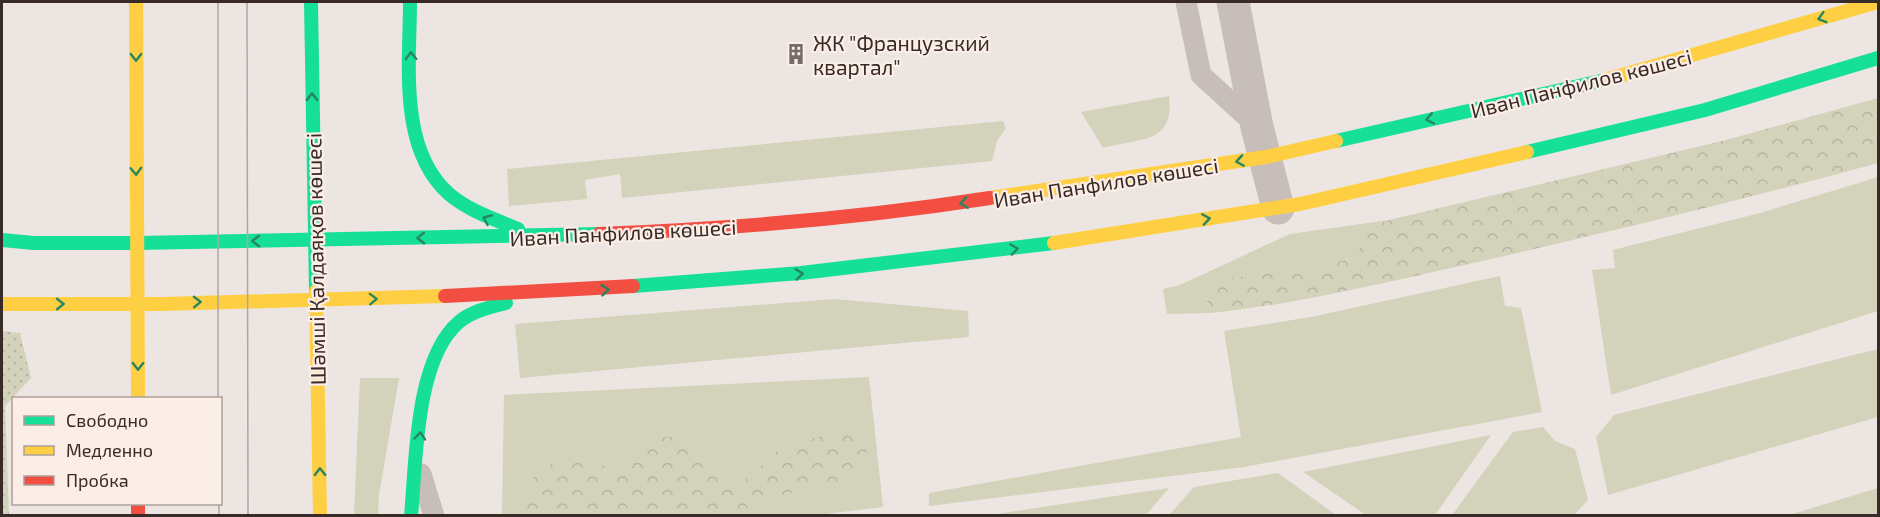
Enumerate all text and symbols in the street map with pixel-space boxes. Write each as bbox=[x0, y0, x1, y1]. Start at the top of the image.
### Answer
one-way arrow bbox=[1817, 11, 1828, 23]
place label: ЖК "Французский квартал" bbox=[813, 30, 990, 79]
building icon: ЖК "Французский квартал" bbox=[784, 42, 808, 66]
street label: Иван Панфилов көшесі bbox=[1468, 43, 1694, 123]
one-way arrow bbox=[405, 51, 417, 60]
one-way arrow bbox=[130, 52, 142, 61]
one-way arrow bbox=[306, 92, 318, 101]
one-way arrow bbox=[1426, 112, 1436, 125]
street label: Шәмші Қалдаяқов көшесі bbox=[300, 133, 330, 385]
street label: Иван Панфилов көшесі bbox=[992, 152, 1220, 212]
one-way arrow bbox=[1235, 155, 1245, 167]
one-way arrow bbox=[130, 166, 142, 175]
one-way arrow bbox=[960, 196, 969, 209]
one-way arrow bbox=[482, 214, 493, 226]
street label: Иван Панфилов көшесі bbox=[509, 214, 737, 250]
one-way arrow bbox=[1202, 214, 1211, 226]
one-way arrow bbox=[416, 232, 425, 244]
one-way arrow bbox=[251, 234, 260, 247]
one-way arrow bbox=[1009, 243, 1018, 256]
one-way arrow bbox=[794, 268, 804, 281]
one-way arrow bbox=[600, 284, 609, 297]
one-way arrow bbox=[369, 293, 378, 305]
one-way arrow bbox=[193, 296, 202, 308]
one-way arrow bbox=[55, 298, 64, 310]
one-way arrow bbox=[132, 361, 144, 370]
legend bbox=[12, 397, 222, 505]
text: Свободно bbox=[66, 409, 148, 431]
one-way arrow bbox=[413, 432, 426, 441]
text: Медленно bbox=[66, 439, 153, 461]
one-way arrow bbox=[313, 468, 326, 477]
text: Пробка bbox=[66, 469, 129, 491]

